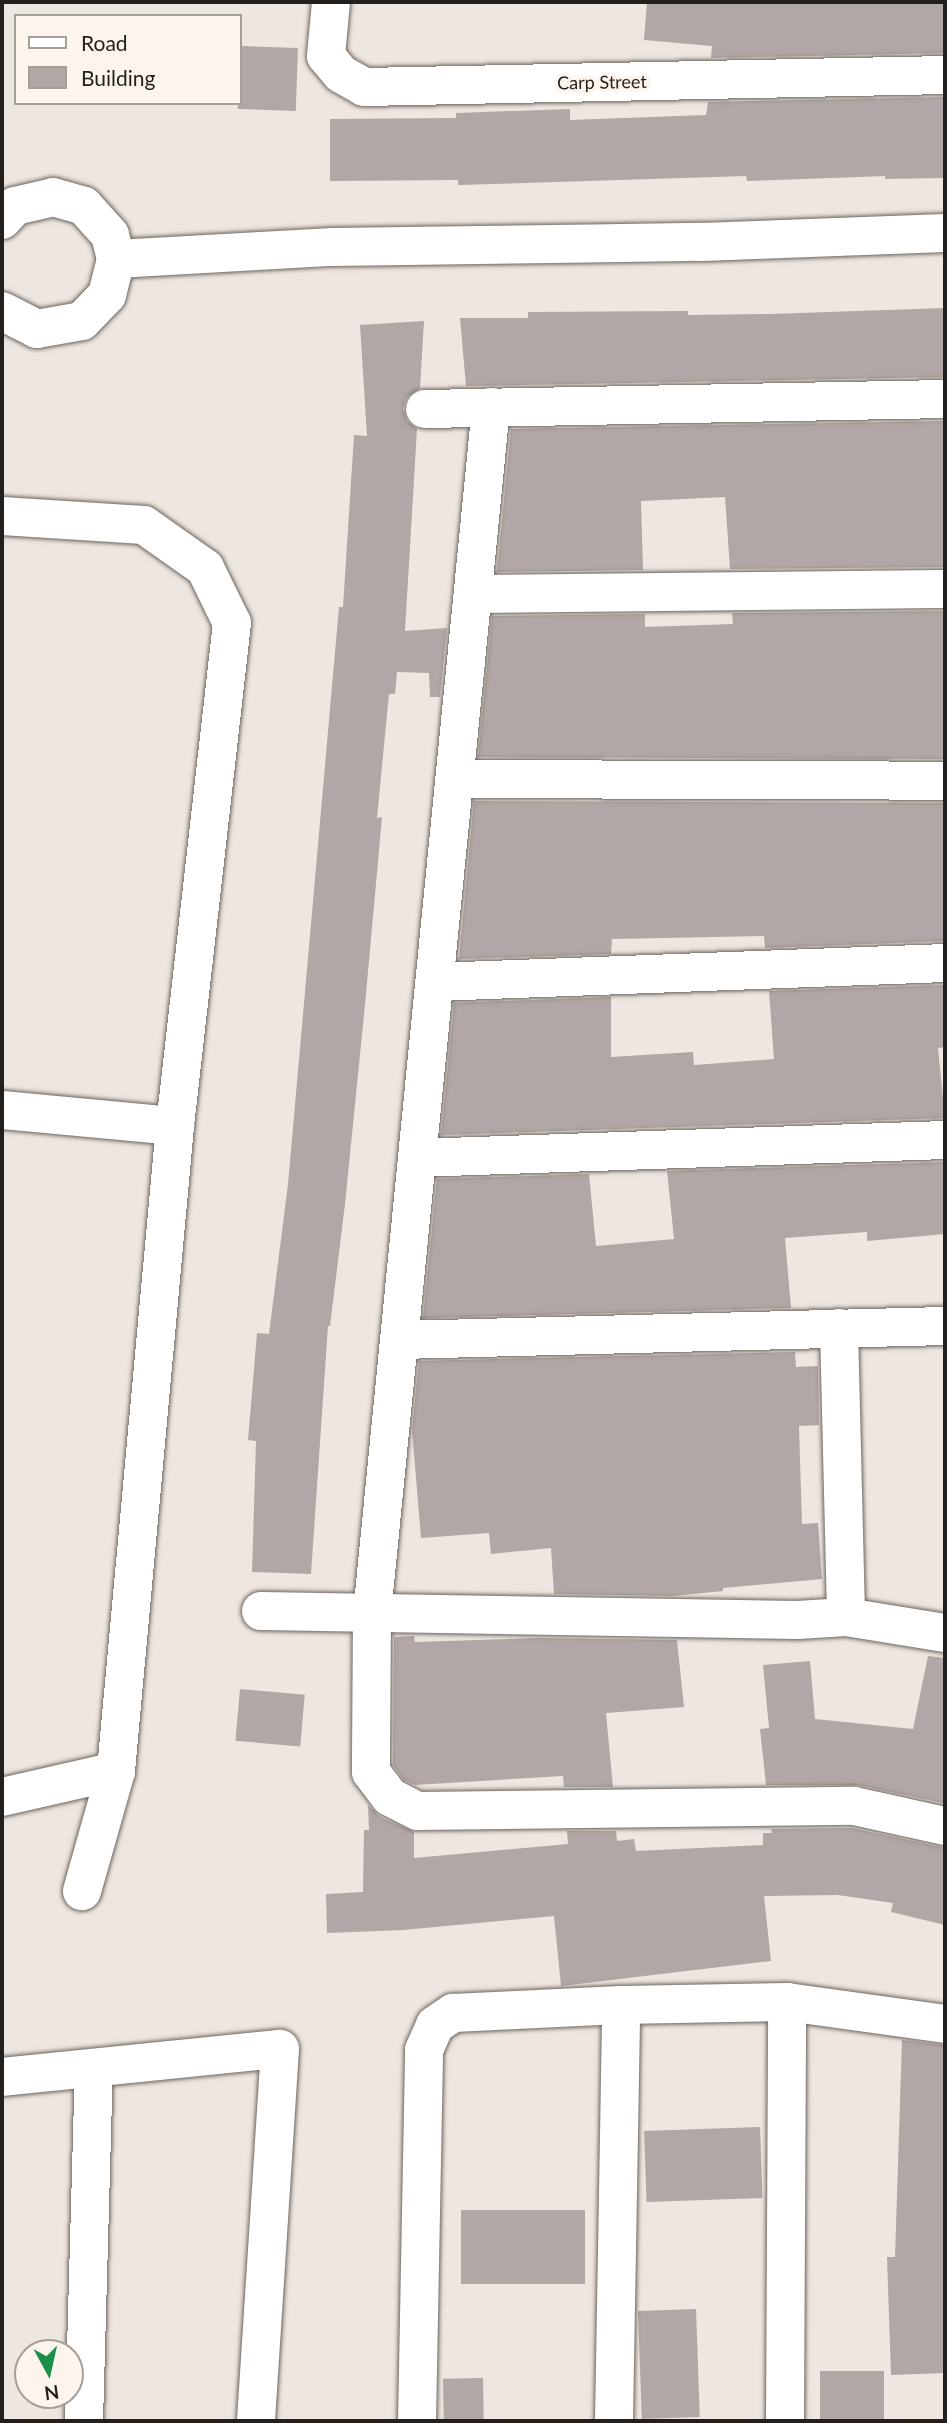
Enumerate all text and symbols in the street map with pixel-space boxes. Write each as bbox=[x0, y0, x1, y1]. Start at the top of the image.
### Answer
legend bbox=[14, 14, 242, 105]
text: Road bbox=[81, 30, 128, 55]
text: Building bbox=[81, 65, 156, 90]
street label: Carp Street bbox=[557, 70, 647, 94]
north arrow bbox=[14, 2339, 84, 2409]
text: N bbox=[43, 2381, 61, 2406]

